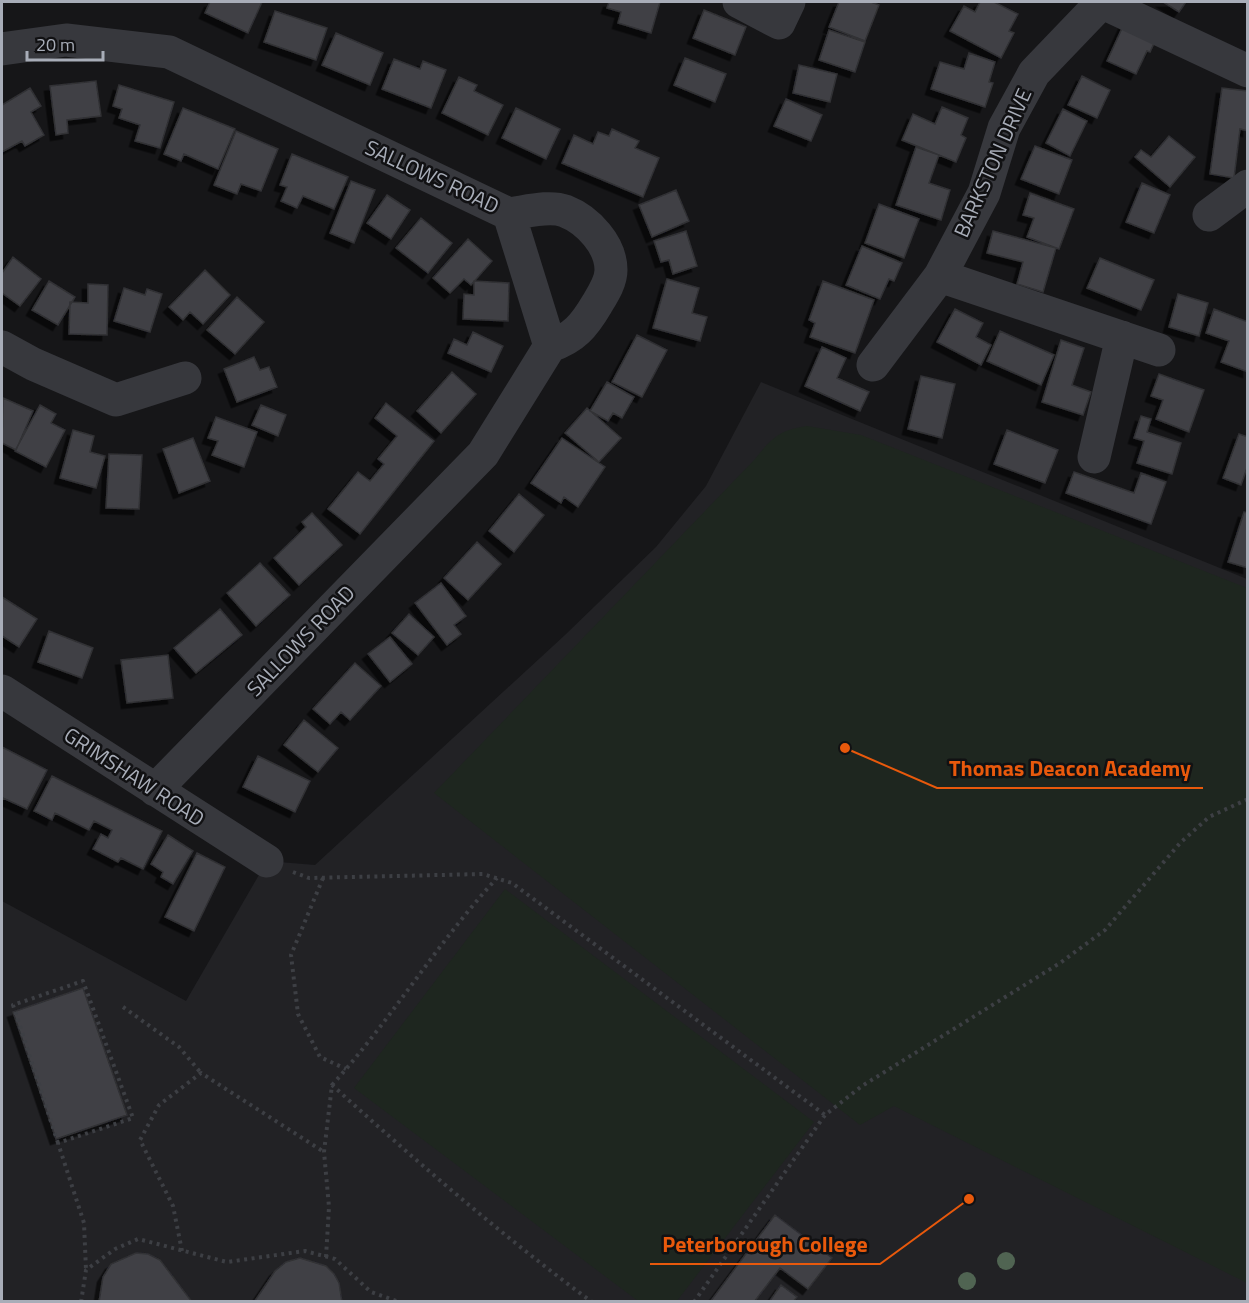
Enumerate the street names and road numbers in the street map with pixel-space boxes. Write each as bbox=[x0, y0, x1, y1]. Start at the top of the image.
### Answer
street label: BARKSTON DRIVE bbox=[945, 83, 1039, 242]
street label: SALLOWS ROAD bbox=[360, 131, 505, 221]
street label: SALLOWS ROAD bbox=[239, 577, 362, 703]
street label: GRIMSHAW ROAD bbox=[58, 719, 211, 834]

